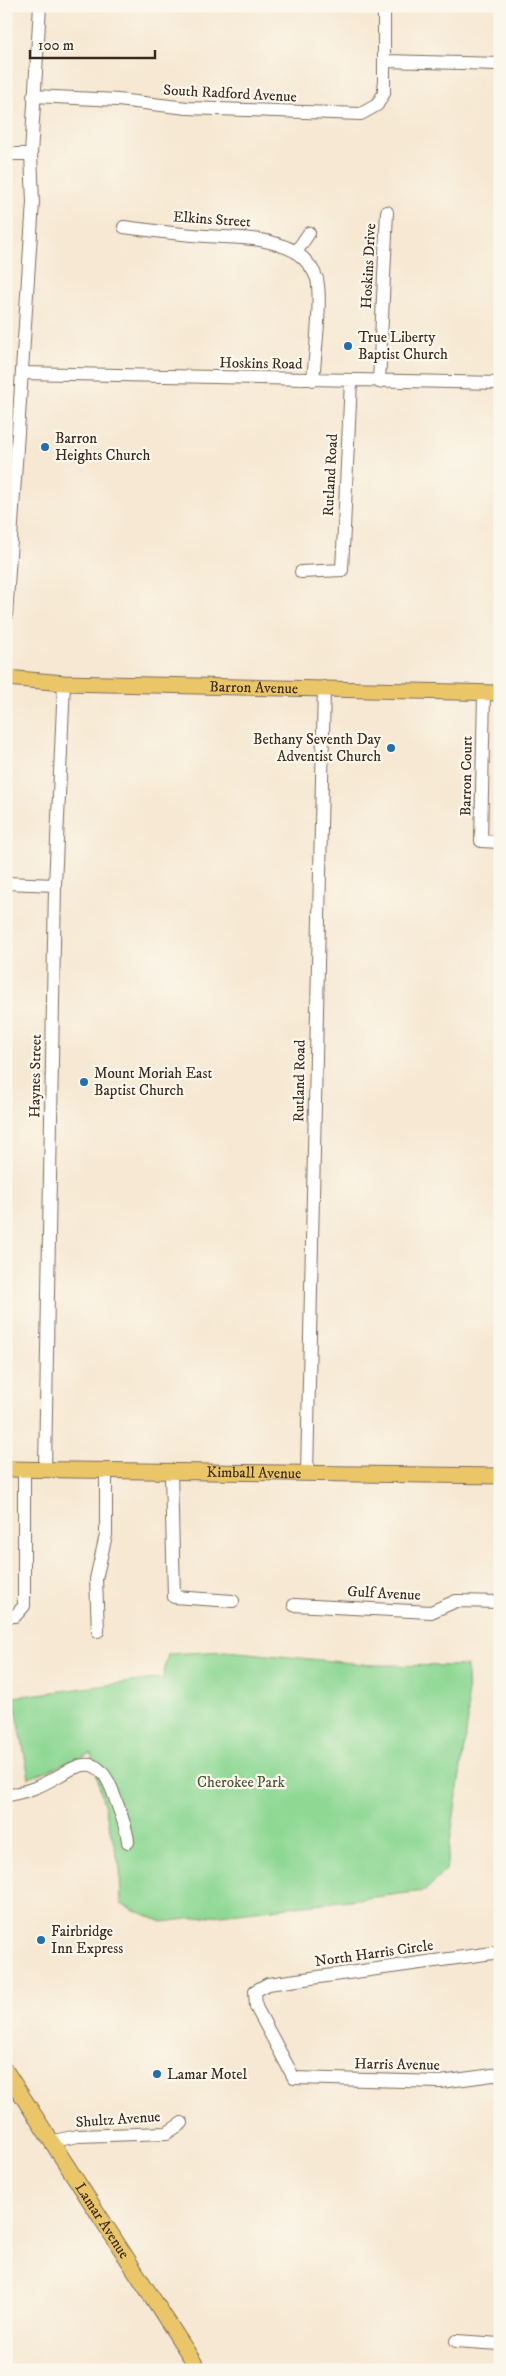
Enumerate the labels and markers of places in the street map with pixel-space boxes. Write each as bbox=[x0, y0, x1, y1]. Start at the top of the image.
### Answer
place label: True Liberty Baptist Church bbox=[358, 328, 448, 364]
marker: True Liberty Baptist Church bbox=[342, 340, 354, 352]
place label: Barron Heights Church bbox=[55, 429, 151, 465]
marker: Barron Heights Church bbox=[39, 441, 51, 453]
place label: Bethany Seventh Day Adventist Church bbox=[253, 730, 382, 766]
marker: Bethany Seventh Day Adventist Church bbox=[385, 742, 397, 754]
place label: Mount Moriah East Baptist Church bbox=[94, 1064, 212, 1100]
marker: Mount Moriah East Baptist Church bbox=[78, 1076, 90, 1088]
place label: Fairbridge Inn Express bbox=[51, 1922, 123, 1958]
marker: Fairbridge Inn Express bbox=[35, 1934, 47, 1946]
place label: Lamar Motel bbox=[167, 2065, 247, 2084]
marker: Lamar Motel bbox=[151, 2068, 163, 2080]

